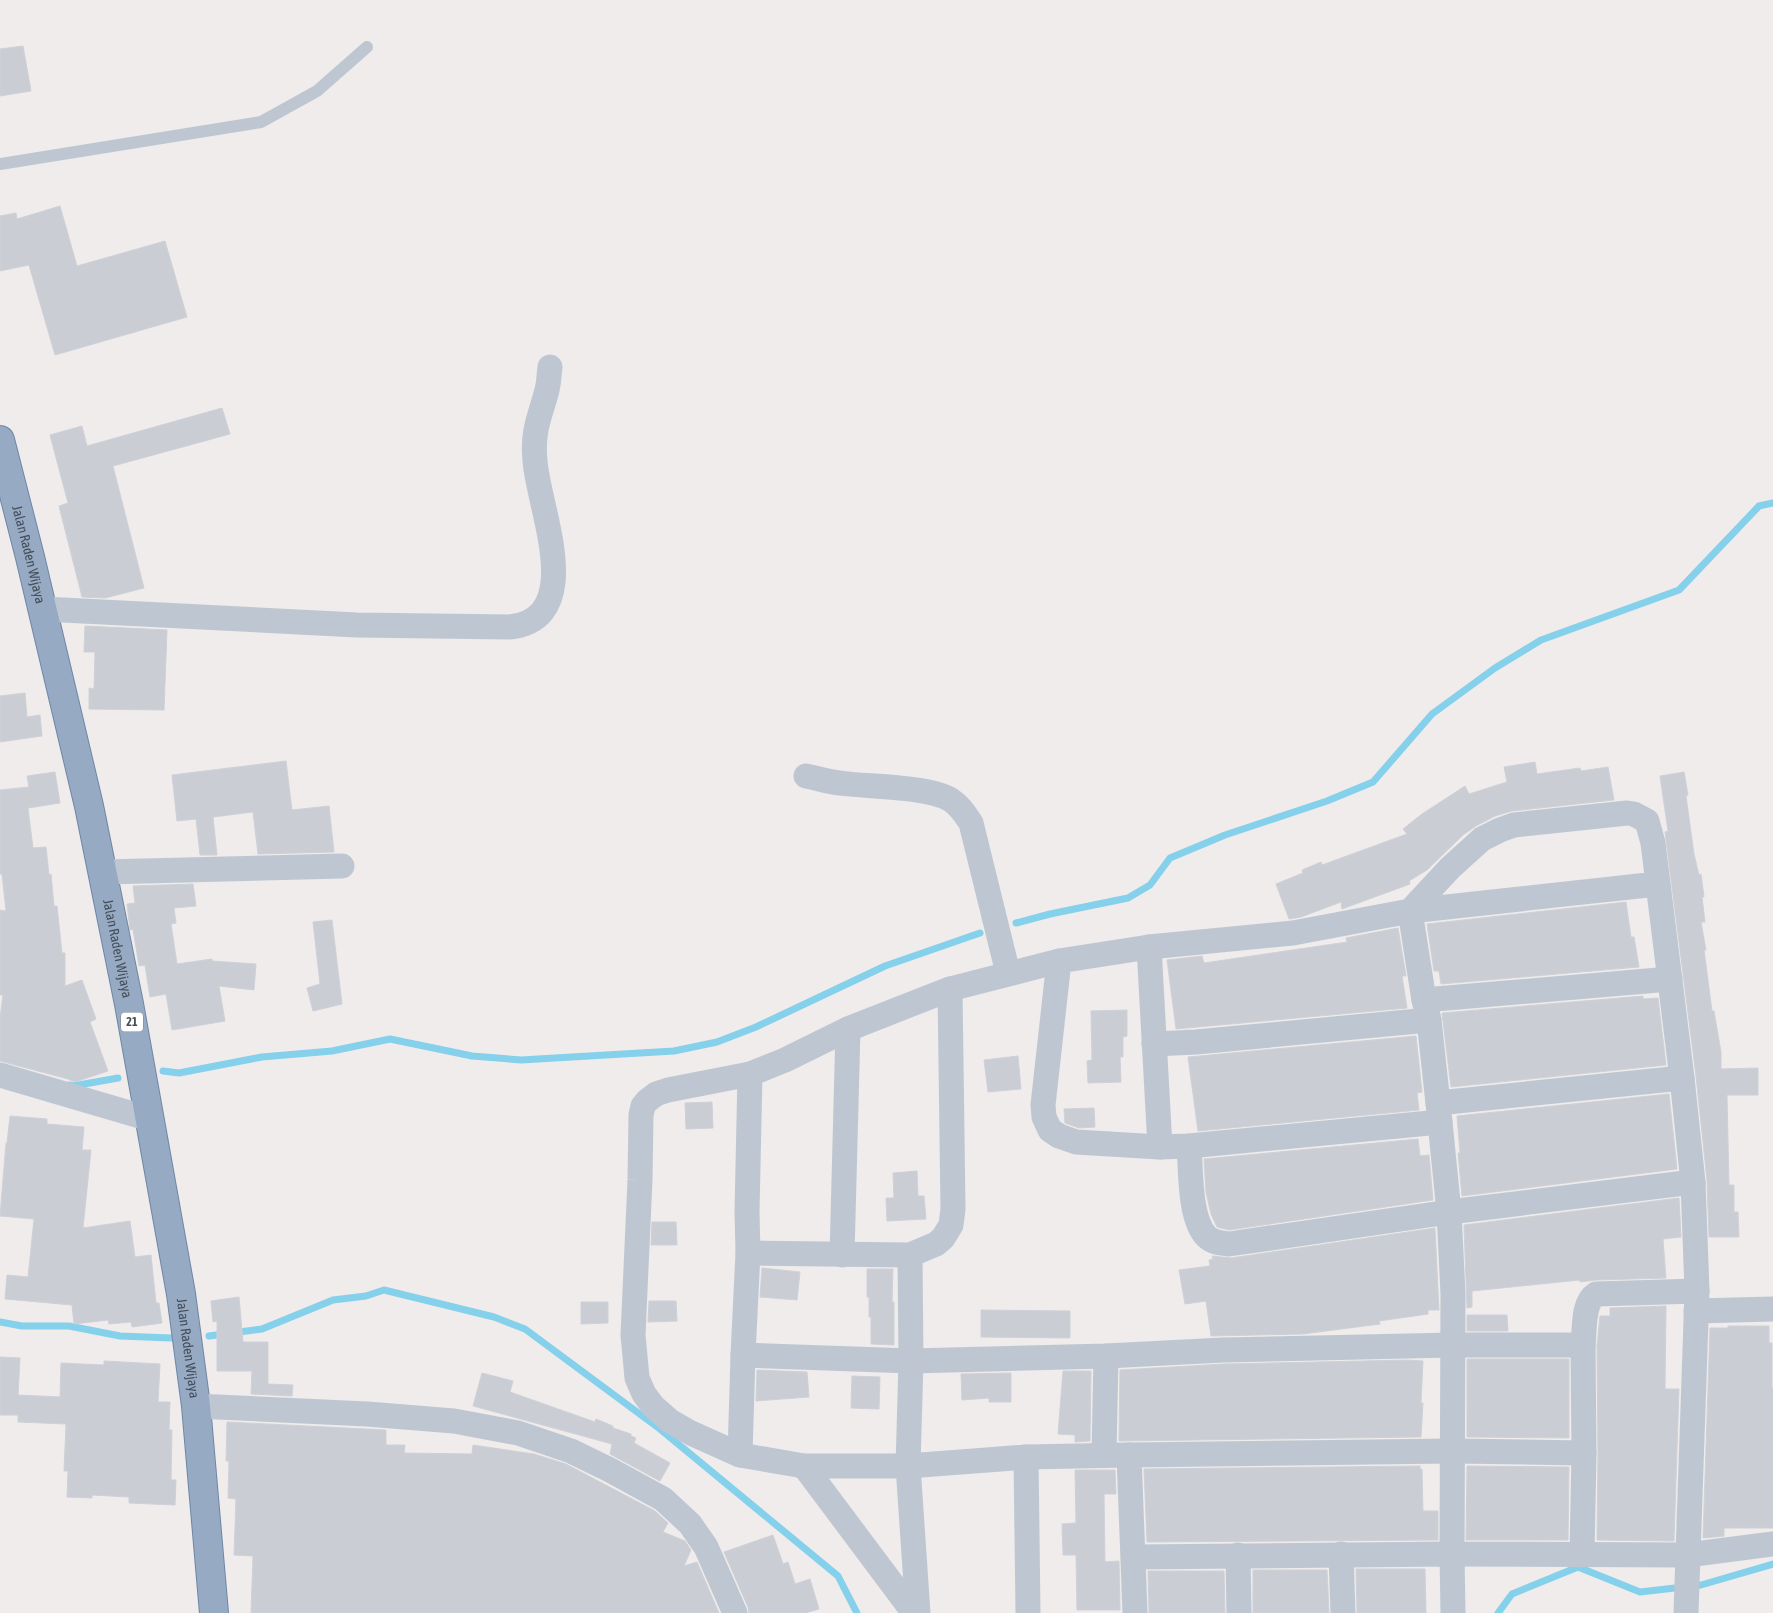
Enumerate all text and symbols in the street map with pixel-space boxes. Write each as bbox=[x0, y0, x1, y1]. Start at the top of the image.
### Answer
street label: Jalan Raden Wijaya bbox=[9, 504, 49, 605]
street label: Jalan Raden Wijaya bbox=[100, 898, 136, 999]
road number: 21 bbox=[121, 1012, 143, 1032]
street label: Jalan Raden Wijaya bbox=[174, 1297, 203, 1399]

